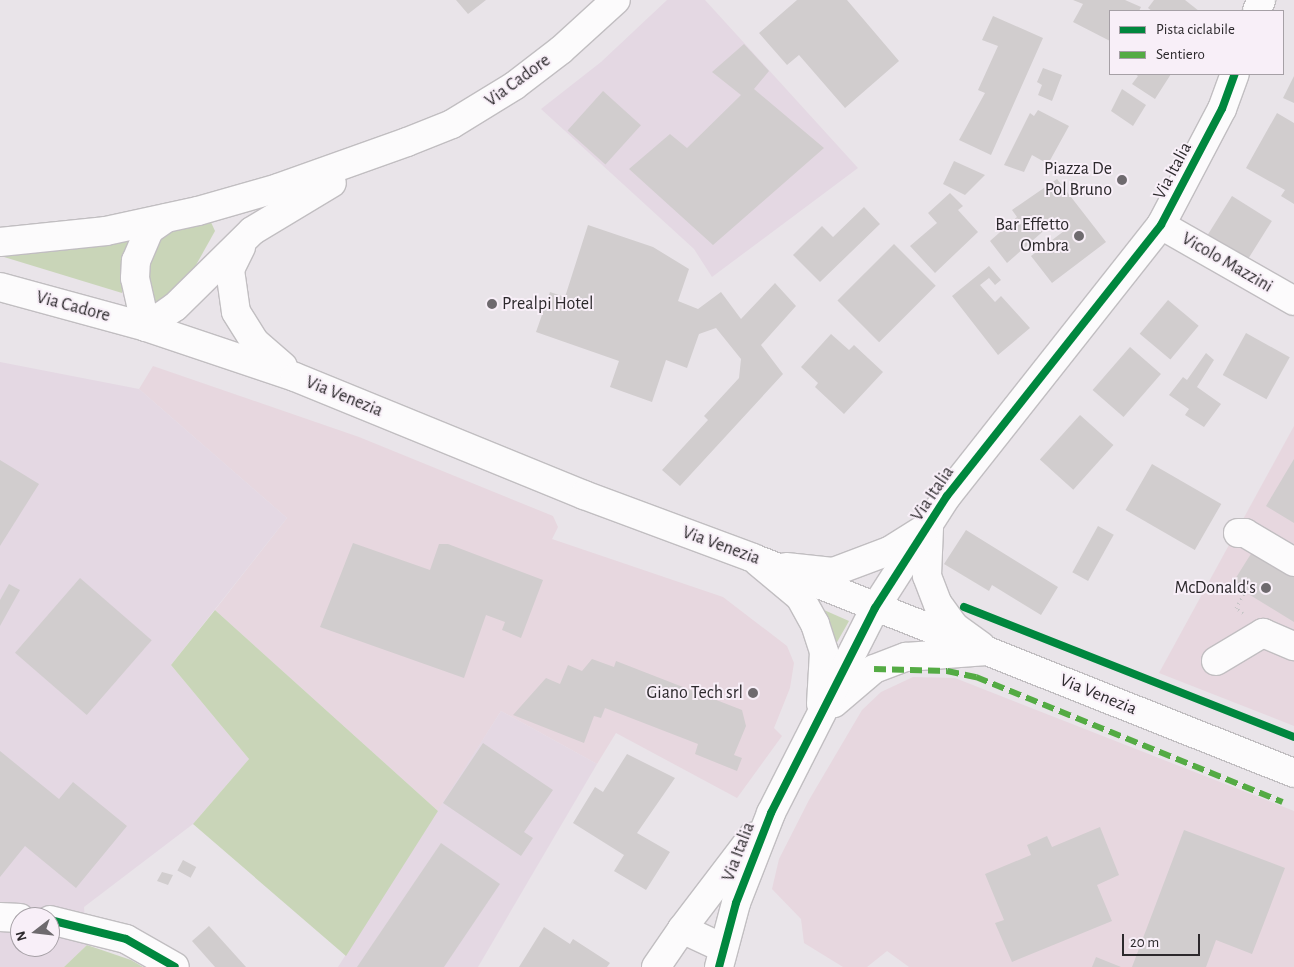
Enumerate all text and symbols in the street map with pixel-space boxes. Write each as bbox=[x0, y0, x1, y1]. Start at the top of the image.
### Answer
legend bbox=[1109, 10, 1284, 75]
text: Pista ciclabile bbox=[1156, 22, 1235, 37]
text: Sentiero bbox=[1156, 47, 1205, 62]
street label: Via Cadore bbox=[481, 50, 555, 112]
street label: Via Italia bbox=[1149, 139, 1197, 203]
place label: Piazza De Pol Bruno bbox=[1044, 159, 1112, 202]
marker: Piazza De Pol Bruno bbox=[1116, 174, 1128, 186]
place label: Bar Effetto Ombra bbox=[995, 215, 1069, 258]
street label: Vicolo Mazzini bbox=[1178, 228, 1276, 298]
marker: Bar Effetto Ombra bbox=[1073, 230, 1085, 242]
street label: Via Cadore bbox=[34, 287, 112, 327]
place label: Prealpi Hotel bbox=[502, 293, 593, 315]
marker: Prealpi Hotel bbox=[486, 298, 498, 310]
street label: Via Venezia bbox=[302, 372, 386, 422]
street label: Via Italia bbox=[907, 462, 959, 526]
street label: Via Venezia bbox=[679, 522, 763, 570]
place label: McDonald's bbox=[1174, 577, 1256, 599]
marker: McDonald's bbox=[1260, 582, 1272, 594]
street label: Via Venezia bbox=[1056, 670, 1140, 720]
place label: Giano Tech srl bbox=[646, 682, 743, 704]
marker: Giano Tech srl bbox=[747, 687, 759, 699]
street label: Via Italia bbox=[718, 819, 760, 885]
north arrow bbox=[10, 907, 60, 957]
scale bar bbox=[1124, 924, 1202, 956]
text: N bbox=[13, 929, 30, 942]
text: 20 m bbox=[1130, 935, 1159, 950]

